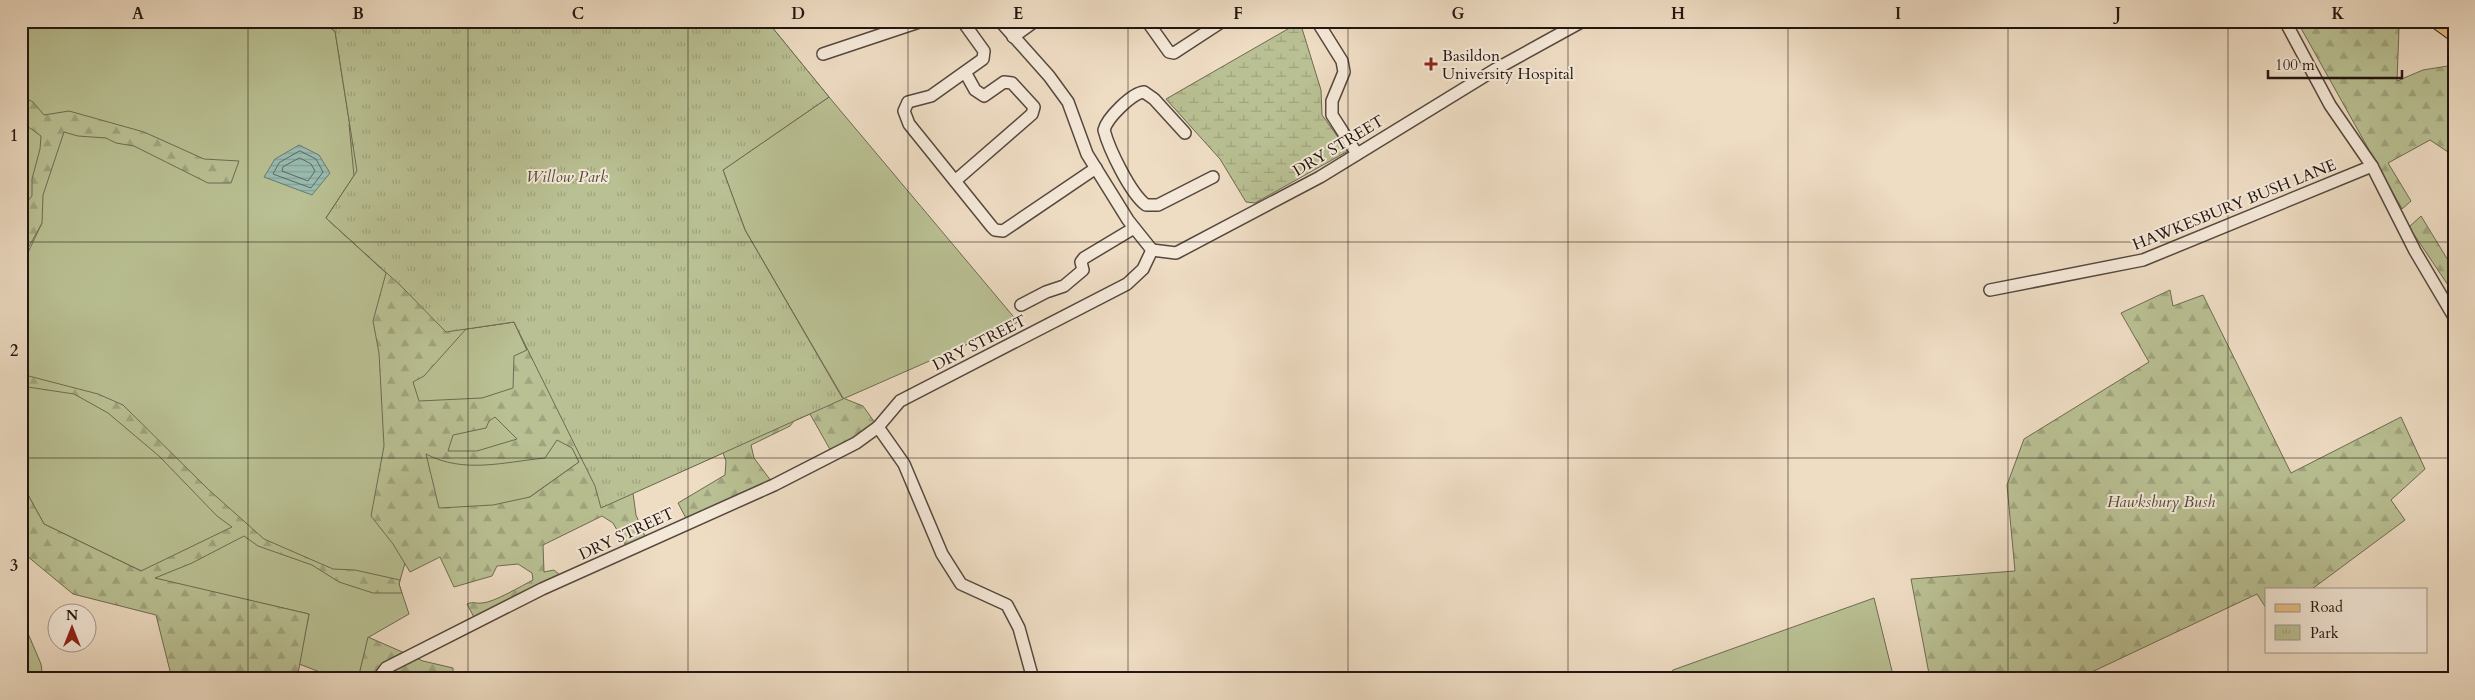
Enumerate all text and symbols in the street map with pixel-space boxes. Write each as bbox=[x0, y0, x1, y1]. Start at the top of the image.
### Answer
text: A bbox=[132, 3, 144, 25]
text: B bbox=[352, 3, 364, 25]
text: C bbox=[572, 3, 584, 25]
text: D bbox=[791, 3, 805, 25]
text: E bbox=[1013, 3, 1023, 25]
text: F bbox=[1233, 3, 1243, 25]
text: G bbox=[1451, 3, 1465, 25]
text: H bbox=[1671, 3, 1685, 25]
text: I bbox=[1895, 3, 1901, 25]
text: J bbox=[2113, 3, 2121, 25]
text: K bbox=[2332, 3, 2345, 25]
place label: Basildon University Hospital bbox=[1442, 45, 1574, 85]
scale bar bbox=[2268, 48, 2401, 80]
text: 100 m bbox=[2275, 55, 2315, 75]
marker: Basildon University Hospital bbox=[1424, 57, 1438, 71]
street label: DRY STREET bbox=[1289, 110, 1388, 182]
text: 1 bbox=[10, 125, 18, 147]
street label: HAWKESBURY BUSH LANE bbox=[2129, 154, 2340, 256]
park label: Willow Park bbox=[526, 166, 608, 188]
street label: DRY STREET bbox=[929, 310, 1030, 376]
text: 2 bbox=[10, 340, 18, 362]
park label: Hawksbury Bush bbox=[2107, 491, 2215, 513]
street label: DRY STREET bbox=[575, 502, 678, 566]
text: 3 bbox=[10, 555, 18, 577]
legend bbox=[2265, 588, 2428, 652]
text: Road bbox=[2310, 597, 2343, 617]
north arrow bbox=[48, 602, 98, 652]
text: N bbox=[66, 606, 78, 625]
text: Park bbox=[2310, 623, 2339, 643]

